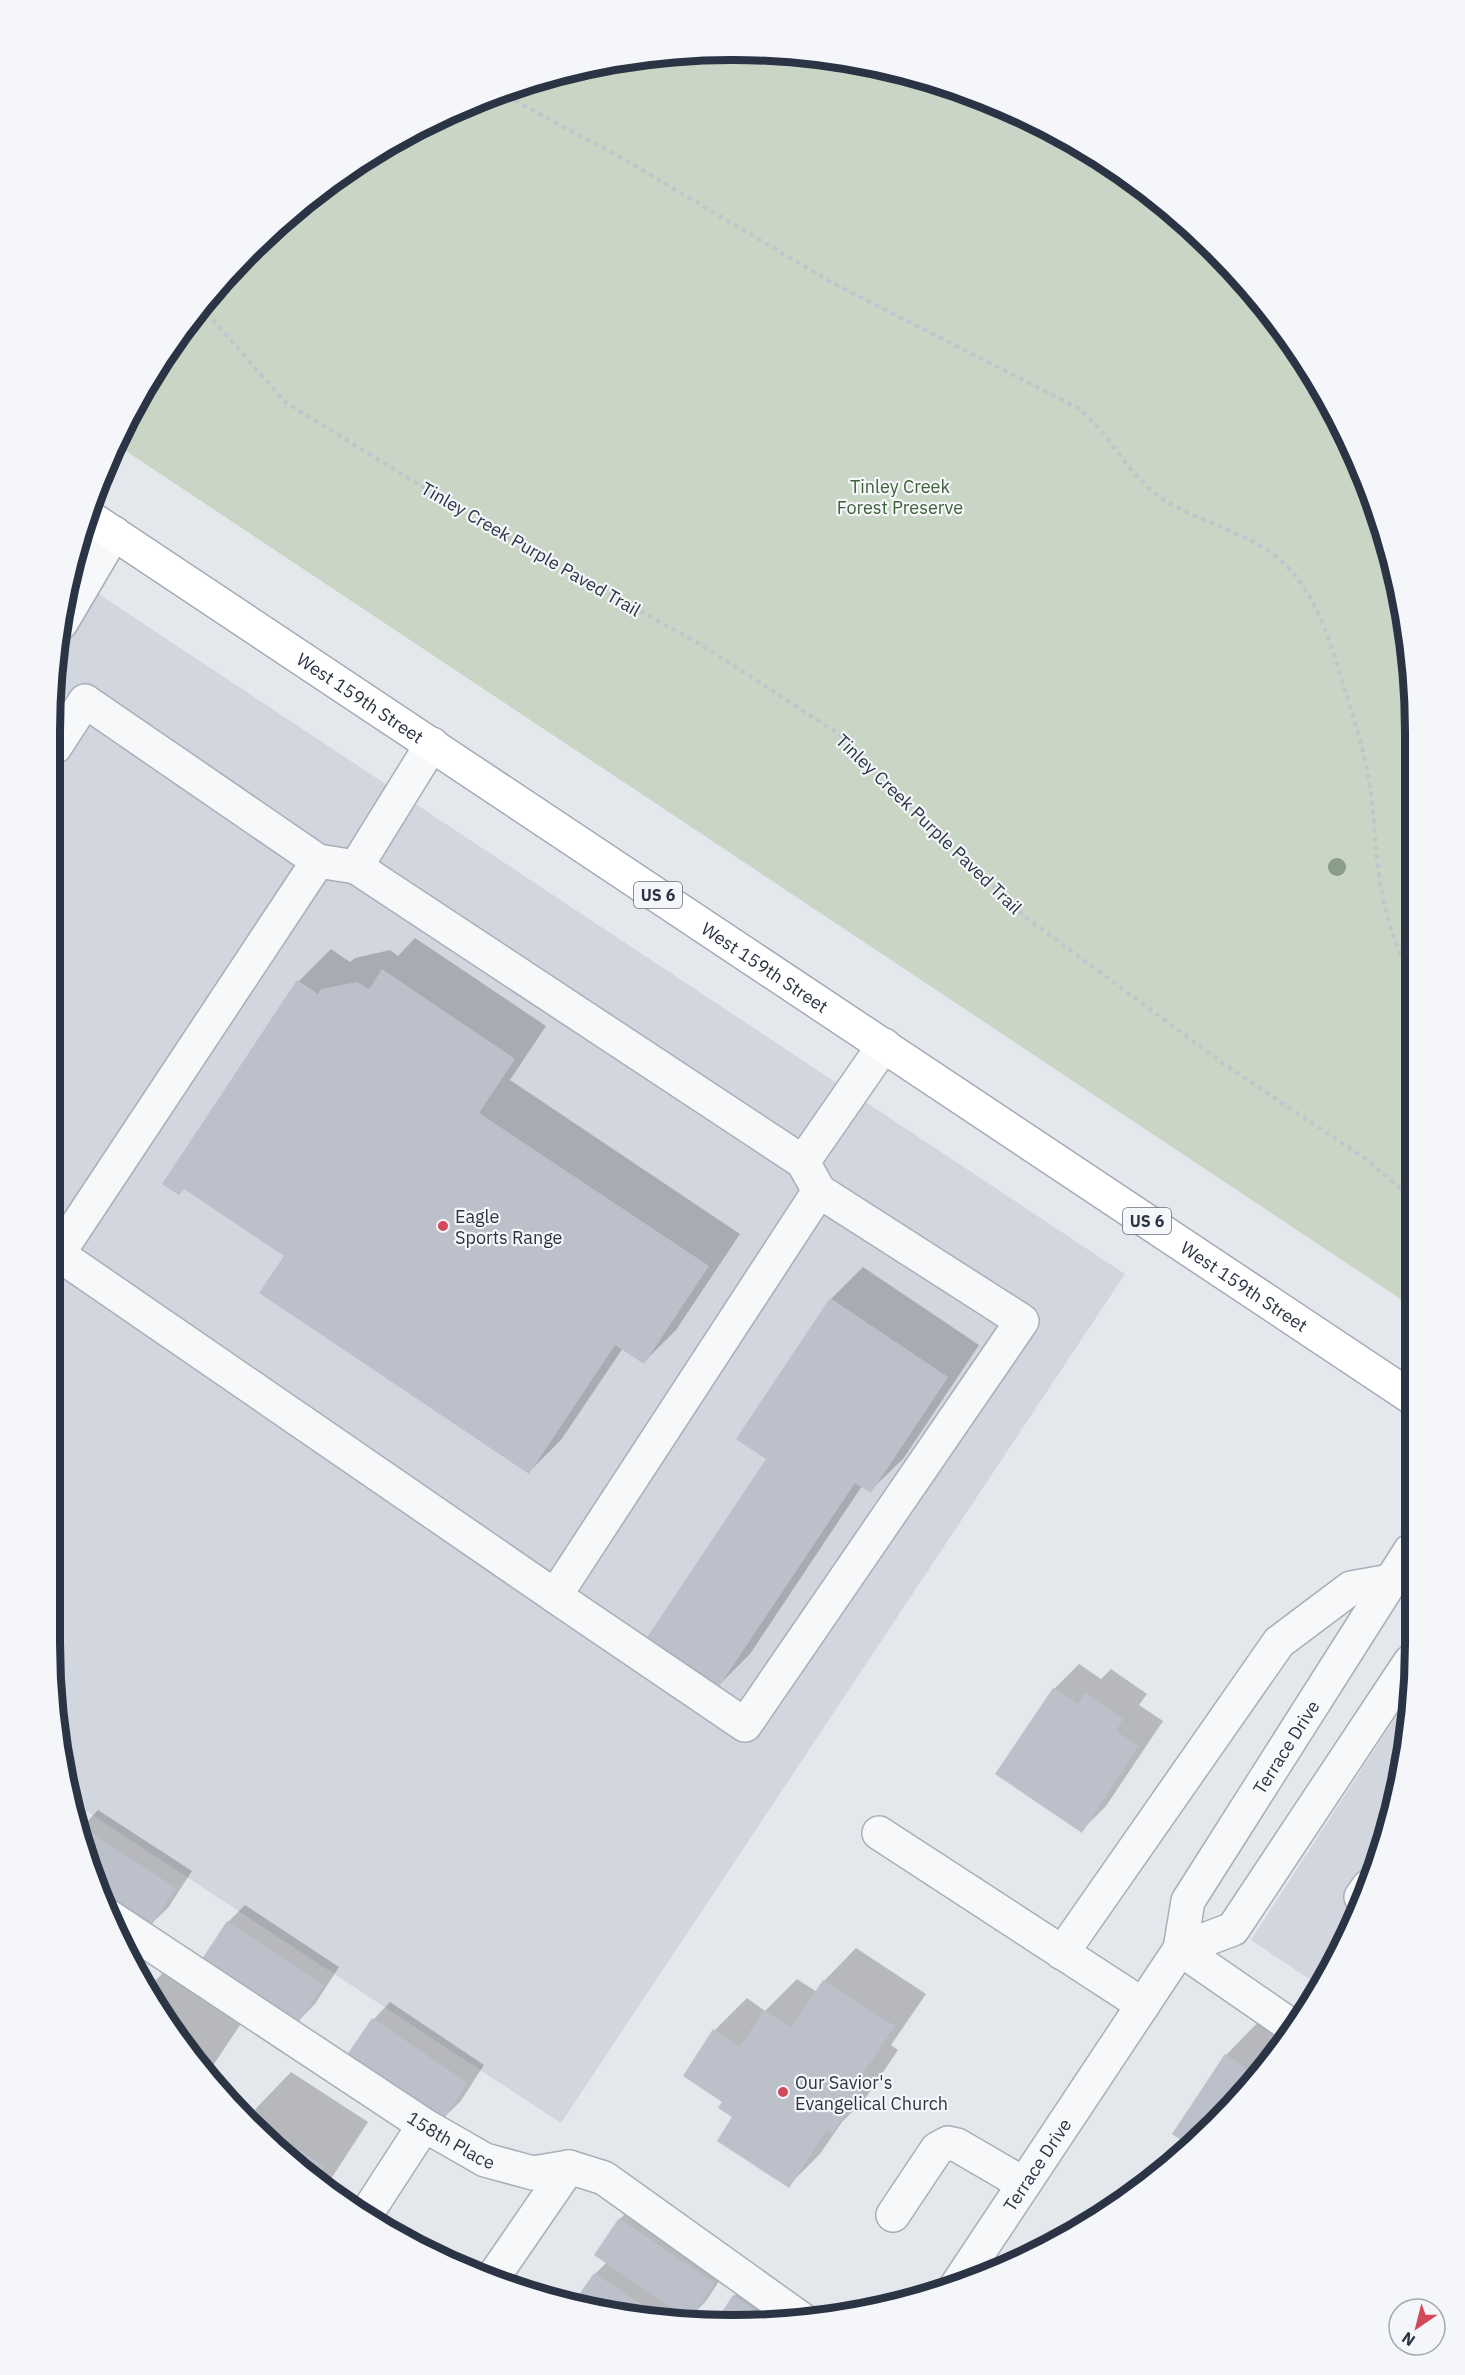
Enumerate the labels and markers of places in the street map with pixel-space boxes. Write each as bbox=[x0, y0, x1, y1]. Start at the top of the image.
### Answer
place label: Eagle Sports Range bbox=[455, 1205, 563, 1249]
marker: Eagle Sports Range bbox=[436, 1219, 450, 1233]
place label: Our Savior's Evangelical Church bbox=[795, 2071, 948, 2115]
marker: Our Savior's Evangelical Church bbox=[776, 2085, 790, 2099]

